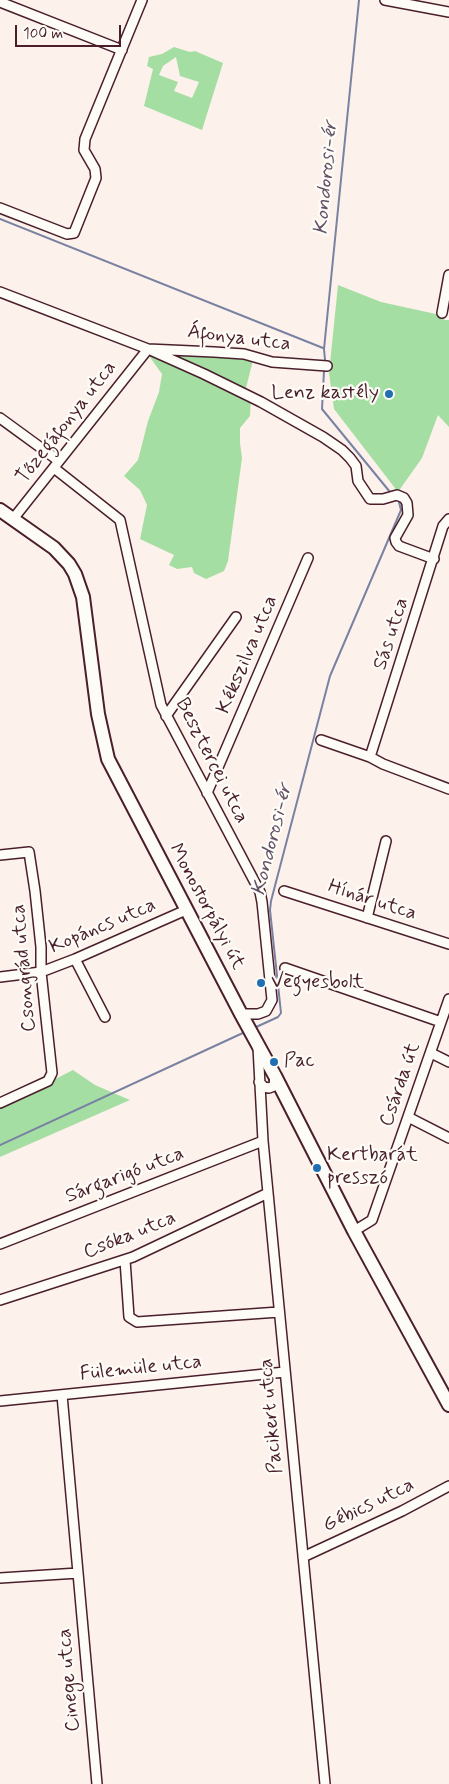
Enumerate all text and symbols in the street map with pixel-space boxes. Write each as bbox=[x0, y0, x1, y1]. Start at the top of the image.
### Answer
scale bar bbox=[18, 15, 124, 47]
text: 100 m bbox=[23, 24, 63, 44]
water label: Kondorosi-ér bbox=[309, 120, 345, 236]
street label: Áfonya utca bbox=[186, 321, 292, 357]
street label: Tőzegáfonya utca bbox=[12, 357, 122, 489]
place label: Lenz kastély bbox=[272, 382, 379, 406]
marker: Lenz kastély bbox=[383, 388, 395, 400]
street label: Kékszilva utca bbox=[212, 592, 284, 718]
street label: Sás utca bbox=[369, 595, 415, 673]
street label: Besztercei utca bbox=[169, 694, 253, 828]
water label: Kondorosi-ér bbox=[247, 782, 299, 898]
street label: Monostorpályi út bbox=[163, 840, 249, 974]
street label: Hínár utca bbox=[325, 875, 419, 927]
street label: Kopáncs utca bbox=[46, 894, 160, 960]
street label: Csongrád utca bbox=[7, 903, 43, 1033]
place label: Vegyesbolt bbox=[271, 971, 364, 995]
marker: Vegyesbolt bbox=[255, 977, 267, 989]
street label: Csárda út bbox=[375, 1040, 427, 1130]
place label: Pac bbox=[284, 1050, 315, 1074]
marker: Pac bbox=[268, 1056, 280, 1068]
street label: Sárgarigó utca bbox=[62, 1142, 188, 1210]
place label: Kertbarát presszó bbox=[327, 1144, 418, 1191]
marker: Kertbarát presszó bbox=[311, 1162, 323, 1174]
street label: Csóka utca bbox=[80, 1207, 180, 1265]
street label: Fülemüle utca bbox=[79, 1351, 203, 1387]
street label: Pacikert utca bbox=[255, 1357, 289, 1475]
street label: Gébics utca bbox=[319, 1474, 419, 1538]
street label: Cinege utca bbox=[54, 1627, 86, 1733]

